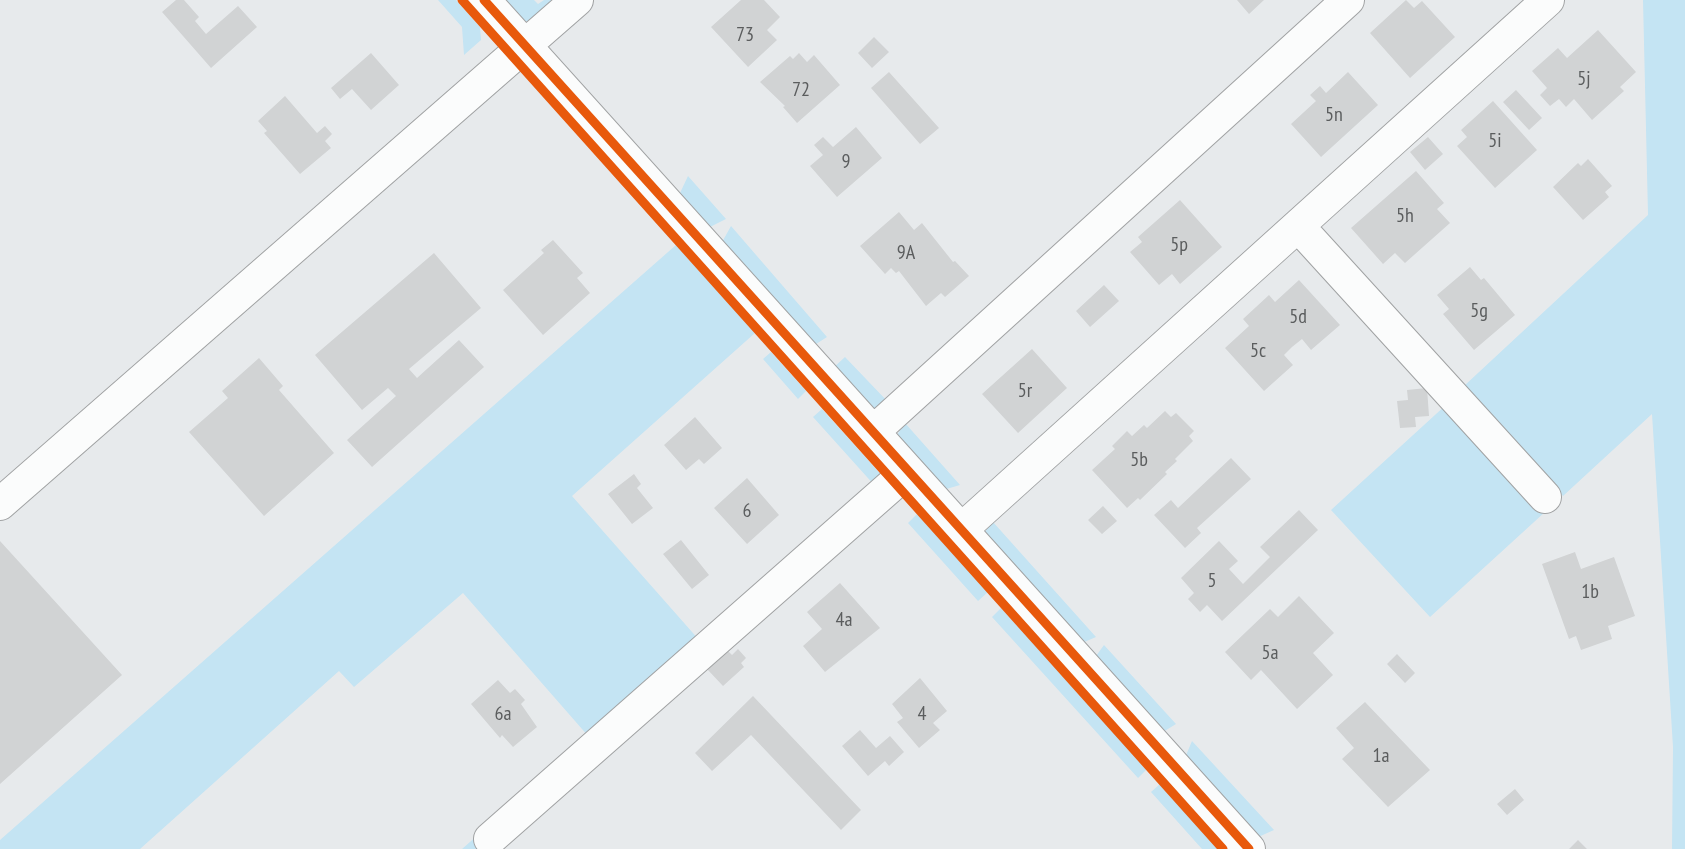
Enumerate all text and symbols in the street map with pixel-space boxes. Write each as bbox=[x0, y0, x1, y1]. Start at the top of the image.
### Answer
house number: 73 bbox=[736, 23, 754, 47]
house number: 5j bbox=[1577, 67, 1591, 91]
house number: 72 bbox=[792, 78, 810, 102]
house number: 5n bbox=[1325, 103, 1343, 127]
house number: 5i bbox=[1488, 129, 1502, 153]
house number: 9 bbox=[842, 150, 850, 174]
house number: 5h bbox=[1396, 204, 1414, 228]
house number: 5p bbox=[1170, 233, 1188, 257]
house number: 9A bbox=[897, 241, 915, 265]
house number: 5g bbox=[1470, 299, 1488, 323]
house number: 5d bbox=[1289, 305, 1307, 329]
house number: 5c bbox=[1250, 339, 1266, 363]
house number: 5r bbox=[1018, 379, 1032, 403]
house number: 5b bbox=[1130, 448, 1148, 472]
house number: 6 bbox=[743, 499, 751, 523]
house number: 5 bbox=[1208, 569, 1216, 593]
house number: 1b bbox=[1581, 580, 1599, 604]
house number: 4a bbox=[836, 608, 852, 632]
house number: 5a bbox=[1262, 641, 1278, 665]
house number: 6a bbox=[495, 702, 511, 726]
house number: 4 bbox=[918, 702, 926, 726]
house number: 1a bbox=[1373, 744, 1389, 768]

